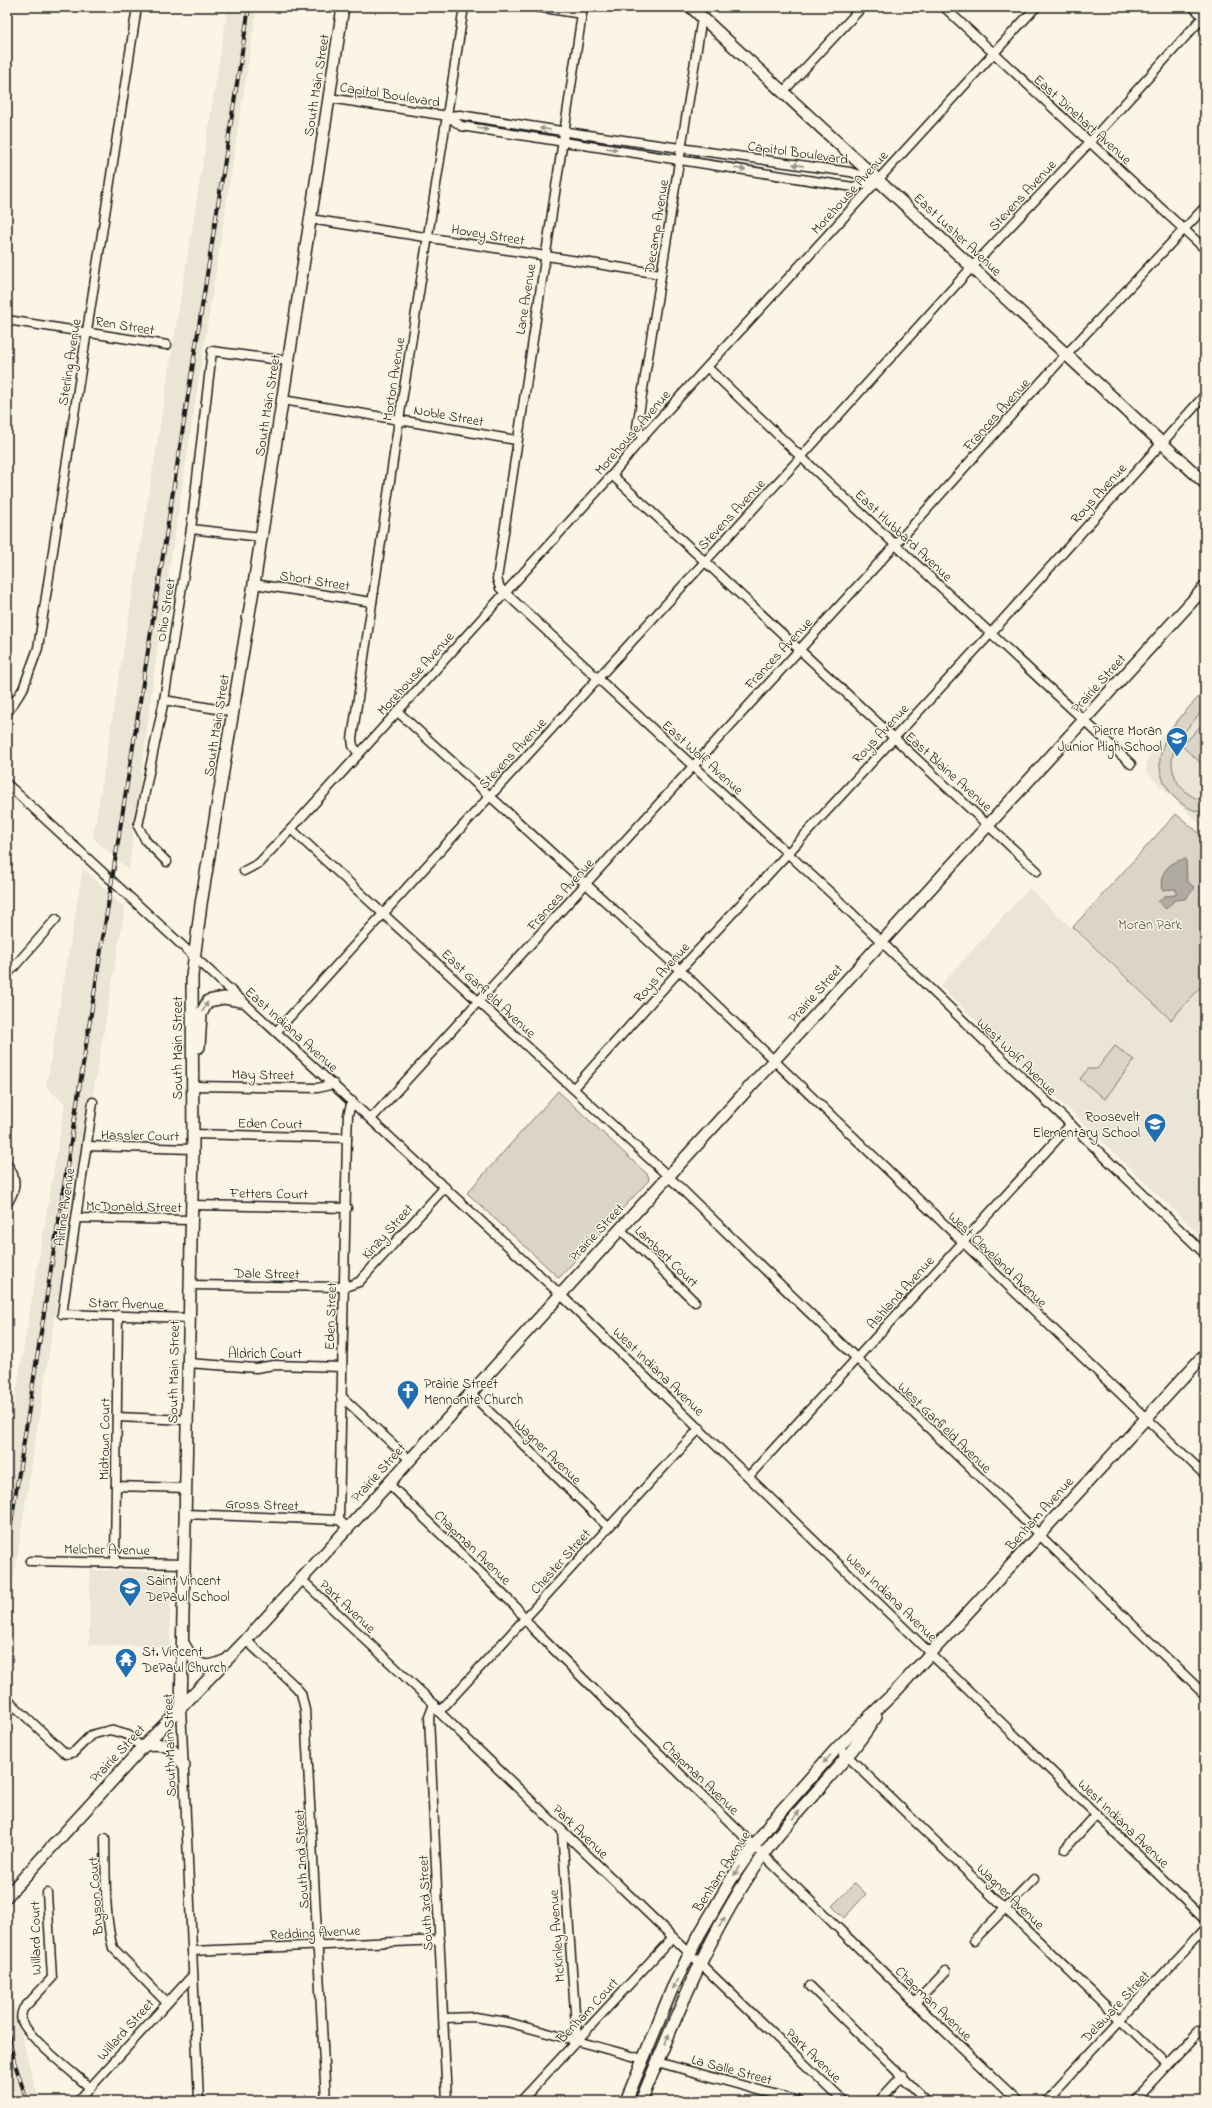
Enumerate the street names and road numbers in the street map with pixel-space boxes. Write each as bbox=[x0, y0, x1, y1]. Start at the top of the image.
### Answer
street label: South Main Street bbox=[299, 32, 336, 138]
street label: East Dinehart Avenue bbox=[1028, 70, 1136, 171]
street label: Capitol Boulevard bbox=[338, 77, 442, 114]
street label: Capitol Boulevard bbox=[746, 136, 850, 171]
street label: Morehouse Avenue bbox=[806, 146, 894, 240]
street label: Stevens Avenue bbox=[984, 155, 1062, 237]
street label: Decamp Avenue bbox=[640, 177, 675, 275]
street label: East Lusher Avenue bbox=[908, 188, 1006, 282]
street label: Hovey Street bbox=[449, 219, 526, 253]
street label: Lane Avenue bbox=[511, 262, 543, 336]
street label: Ren Street bbox=[94, 311, 156, 342]
street label: Sterling Avenue bbox=[53, 317, 89, 407]
street label: Morton Avenue bbox=[378, 335, 412, 423]
street label: South Main Street bbox=[250, 352, 287, 458]
street label: Frances Avenue bbox=[958, 373, 1036, 457]
street label: Morehouse Avenue bbox=[590, 385, 677, 480]
street label: Noble Street bbox=[412, 400, 486, 433]
street label: Roys Avenue bbox=[1066, 458, 1133, 530]
street label: Stevens Avenue bbox=[693, 474, 771, 556]
street label: East Hubbard Avenue bbox=[849, 485, 957, 588]
street label: Short Street bbox=[278, 566, 352, 597]
street label: Ohio Street bbox=[151, 576, 182, 644]
street label: Frances Avenue bbox=[739, 613, 819, 695]
street label: Morehouse Avenue bbox=[372, 627, 460, 721]
street label: Prairie Street bbox=[1067, 649, 1132, 718]
street label: South Main Street bbox=[199, 672, 236, 778]
street label: Roys Avenue bbox=[848, 699, 916, 769]
street label: Stevens Avenue bbox=[474, 713, 552, 795]
street label: East Wolf Avenue bbox=[657, 716, 748, 801]
street label: East Blaine Avenue bbox=[900, 727, 997, 818]
street label: Frances Avenue bbox=[522, 853, 600, 937]
street label: Roys Avenue bbox=[629, 937, 696, 1009]
street label: East Garfield Avenue bbox=[436, 945, 541, 1044]
street label: Prairie Street bbox=[784, 959, 849, 1028]
street label: East Indiana Avenue bbox=[240, 982, 343, 1078]
street label: South Main Street bbox=[168, 996, 189, 1100]
street label: West Wolf Avenue bbox=[971, 1013, 1061, 1101]
street label: May Street bbox=[231, 1064, 295, 1088]
street label: Eden Court bbox=[237, 1113, 303, 1136]
street label: Hassler Court bbox=[101, 1125, 180, 1148]
street label: Airline Avenue bbox=[50, 1166, 81, 1248]
street label: Fetters Court bbox=[229, 1183, 308, 1206]
street label: McDonald Street bbox=[86, 1196, 182, 1219]
street label: Kinzy Street bbox=[357, 1199, 420, 1265]
street label: Prairie Street bbox=[564, 1199, 630, 1267]
street label: West Cleveland Avenue bbox=[943, 1207, 1052, 1314]
street label: Lambert Court bbox=[629, 1221, 703, 1293]
street label: Ashland Avenue bbox=[862, 1251, 940, 1334]
street label: Dale Street bbox=[233, 1263, 300, 1286]
street label: Eden Street bbox=[320, 1281, 343, 1351]
street label: Starr Avenue bbox=[88, 1293, 165, 1316]
street label: South Main Street bbox=[163, 1320, 186, 1424]
street label: West Indiana Avenue bbox=[607, 1323, 709, 1422]
street label: Aldrich Court bbox=[228, 1344, 302, 1365]
street label: West Garfield Avenue bbox=[892, 1377, 996, 1479]
street label: Midtown Court bbox=[94, 1397, 117, 1480]
street label: Wagner Avenue bbox=[507, 1414, 586, 1491]
street label: Prairie Street bbox=[347, 1438, 412, 1507]
street label: Benham Avenue bbox=[1001, 1472, 1080, 1556]
street label: Gross Street bbox=[225, 1494, 299, 1517]
street label: Chapman Avenue bbox=[429, 1506, 516, 1591]
street label: Chester Street bbox=[526, 1524, 596, 1599]
street label: Melcher Avenue bbox=[64, 1539, 151, 1562]
street label: West Indiana Avenue bbox=[840, 1549, 942, 1648]
street label: Park Avenue bbox=[314, 1575, 381, 1639]
street label: South Main Street bbox=[158, 1693, 183, 1797]
street label: Prairie Street bbox=[85, 1720, 151, 1788]
street label: Chapman Avenue bbox=[657, 1736, 744, 1821]
street label: West Indiana Avenue bbox=[1072, 1775, 1174, 1874]
street label: Park Avenue bbox=[547, 1800, 613, 1865]
street label: South 2nd Street bbox=[289, 1808, 316, 1909]
street label: Benham Avenue bbox=[688, 1826, 757, 1917]
street label: South 3rd Street bbox=[413, 1854, 439, 1951]
street label: Bryson Court bbox=[83, 1856, 111, 1937]
street label: Wagner Avenue bbox=[970, 1859, 1049, 1936]
street label: McKinley Avenue bbox=[544, 1888, 572, 1983]
street label: Willard Court bbox=[25, 1900, 48, 1975]
street label: Redding Avenue bbox=[269, 1921, 362, 1947]
street label: Chapman Avenue bbox=[890, 1962, 977, 2047]
street label: Delaware Street bbox=[1076, 1966, 1156, 2049]
street label: Benham Court bbox=[551, 1973, 624, 2049]
street label: Willard Street bbox=[92, 1994, 160, 2066]
street label: Park Avenue bbox=[780, 2024, 846, 2089]
street label: La Salle Street bbox=[689, 2050, 774, 2091]

